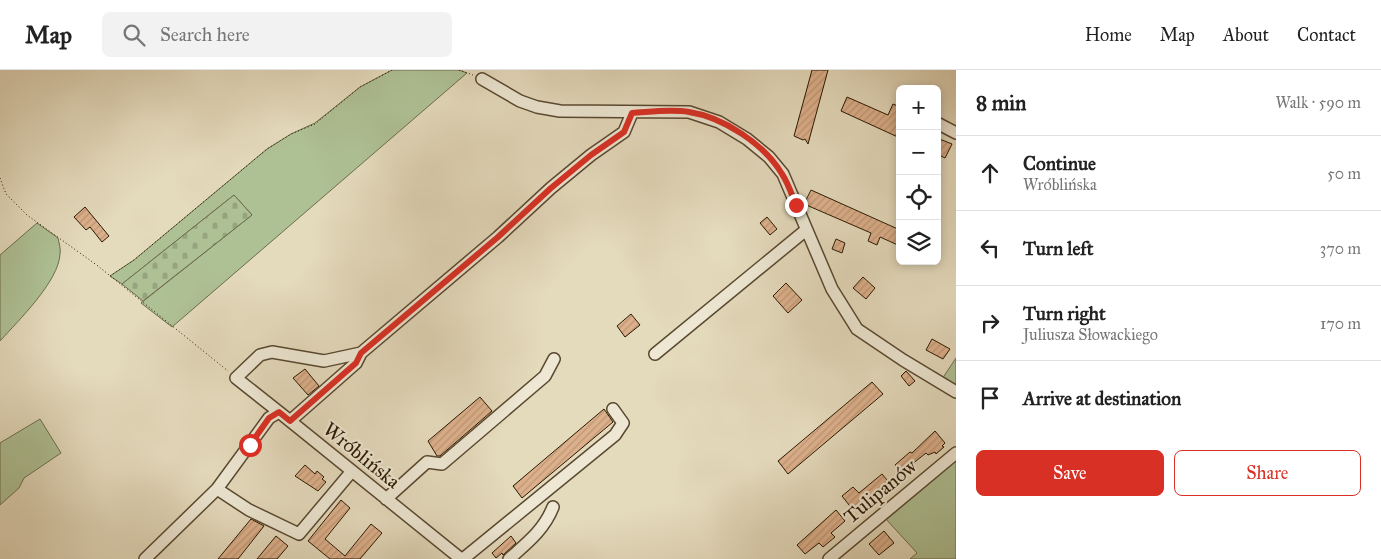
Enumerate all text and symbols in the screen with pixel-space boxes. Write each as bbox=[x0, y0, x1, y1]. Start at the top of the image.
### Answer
search box bbox=[102, 12, 452, 57]
text: Map bbox=[25, 20, 72, 50]
icon: search bbox=[120, 21, 148, 49]
text: Search here bbox=[160, 23, 250, 46]
text: Home bbox=[1085, 24, 1132, 46]
text: Map bbox=[1160, 24, 1195, 46]
text: About bbox=[1223, 24, 1269, 46]
text: Contact bbox=[1297, 24, 1356, 46]
map controls bbox=[896, 85, 941, 265]
button: + bbox=[896, 85, 941, 130]
text: 8 min bbox=[976, 90, 1026, 116]
text: Walk · 590 m bbox=[1275, 93, 1361, 112]
button: − bbox=[896, 130, 941, 175]
text: Continue bbox=[1023, 152, 1096, 175]
icon: ahead bbox=[976, 159, 1004, 187]
text: 50 m bbox=[1327, 164, 1361, 183]
button: locate bbox=[896, 175, 941, 220]
text: Wróblińska bbox=[1023, 175, 1097, 194]
route end bbox=[785, 194, 808, 217]
button: layers bbox=[896, 220, 941, 265]
icon: left bbox=[976, 234, 1004, 262]
text: Turn left bbox=[1023, 237, 1093, 260]
text: 370 m bbox=[1320, 239, 1361, 258]
text: Turn right bbox=[1023, 302, 1106, 325]
icon: right bbox=[976, 309, 1004, 337]
text: 170 m bbox=[1320, 314, 1361, 333]
text: Juliusza Słowackiego bbox=[1023, 325, 1158, 344]
icon: arrive bbox=[976, 384, 1004, 412]
text: Arrive at destination bbox=[1023, 387, 1181, 410]
street label: Wróblińska bbox=[319, 417, 406, 494]
route start bbox=[239, 434, 262, 457]
button: Save bbox=[976, 450, 1164, 496]
button: Share bbox=[1174, 450, 1361, 496]
street label: Tulipanów bbox=[839, 453, 922, 528]

